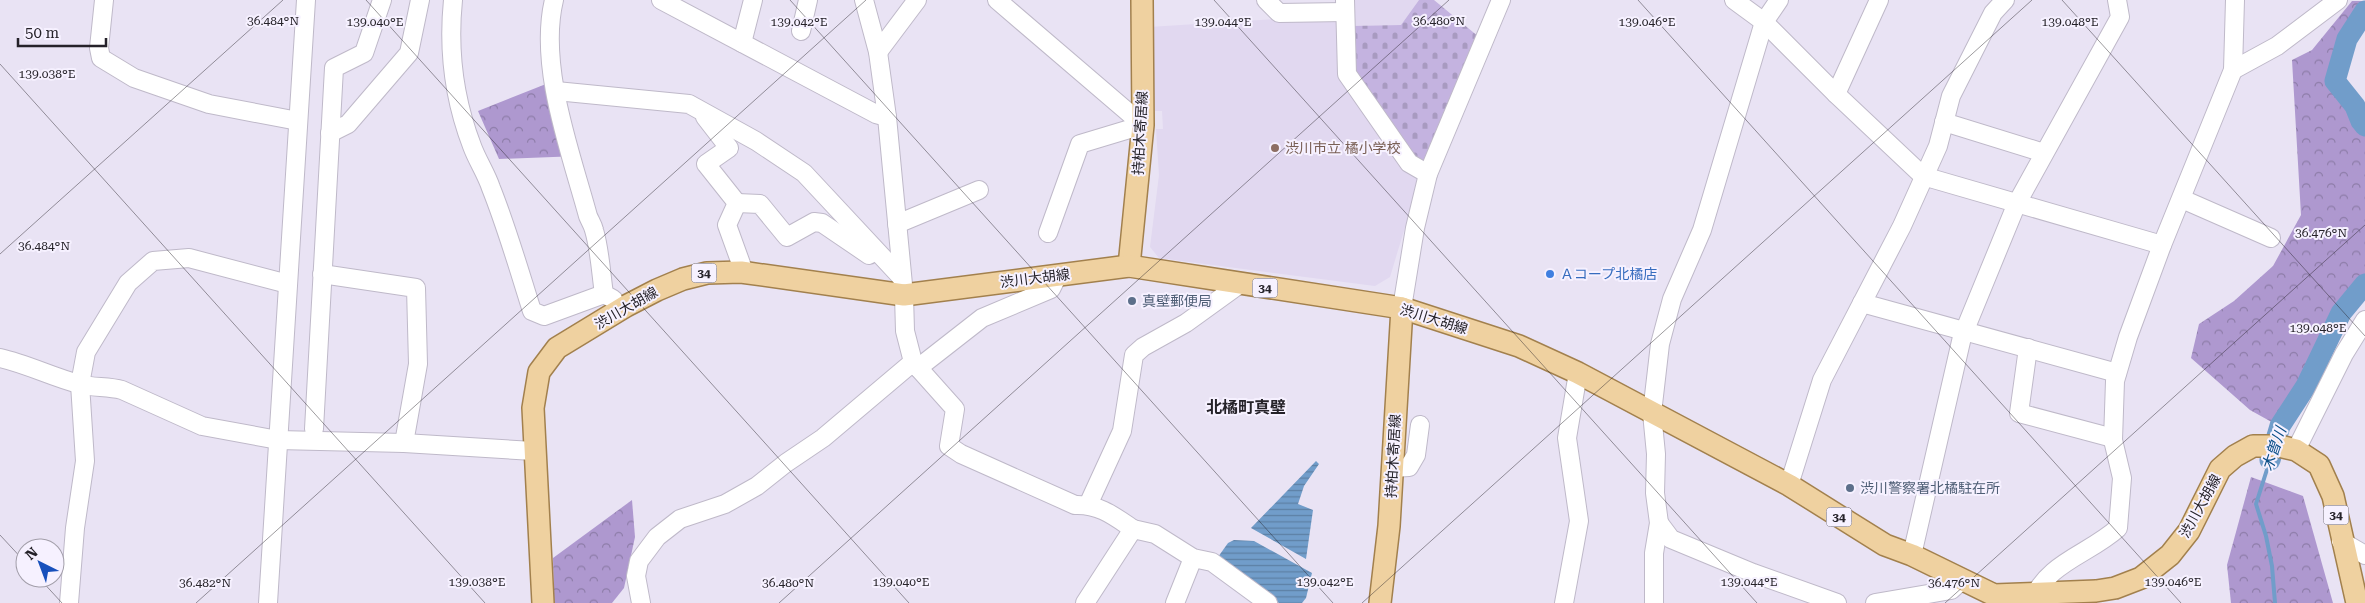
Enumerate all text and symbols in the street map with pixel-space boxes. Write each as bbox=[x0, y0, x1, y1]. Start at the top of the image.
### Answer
text: 36.484°N bbox=[247, 14, 299, 28]
text: 36.480°N bbox=[1413, 14, 1465, 28]
scale bar bbox=[18, 15, 105, 47]
text: 139.040°E bbox=[347, 15, 403, 29]
text: 139.042°E bbox=[771, 15, 827, 29]
text: 139.044°E bbox=[1195, 15, 1251, 29]
text: 139.046°E bbox=[1619, 15, 1675, 29]
text: 139.048°E bbox=[2042, 15, 2098, 29]
text: 50 m bbox=[25, 24, 60, 42]
text: 139.038°E bbox=[19, 67, 75, 81]
street label: 持柏木寄居線 bbox=[1130, 91, 1150, 175]
place label: 渋川市立 橘小学校 bbox=[1285, 140, 1401, 156]
marker: 渋川市立 橘小学校 bbox=[1269, 142, 1281, 154]
text: 36.476°N bbox=[2295, 226, 2347, 240]
text: 36.484°N bbox=[18, 239, 70, 253]
road number: 34 bbox=[692, 264, 716, 282]
street label: 渋川大胡線 bbox=[999, 266, 1071, 290]
place label: Ａコープ北橘店 bbox=[1560, 266, 1657, 282]
marker: Ａコープ北橘店 bbox=[1544, 268, 1556, 280]
road number: 34 bbox=[1252, 278, 1278, 298]
street label: 渋川大胡線 bbox=[592, 284, 660, 332]
place label: 真壁郵便局 bbox=[1142, 293, 1212, 309]
marker: 真壁郵便局 bbox=[1126, 295, 1138, 307]
street label: 渋川大胡線 bbox=[1398, 301, 1470, 337]
text: 139.048°E bbox=[2290, 321, 2346, 335]
district label: 北橘町真壁 bbox=[1206, 398, 1286, 417]
street label: 持柏木寄居線 bbox=[1383, 414, 1403, 498]
water label: 木曽川 bbox=[2258, 423, 2290, 473]
street label: 渋川大胡線 bbox=[2176, 472, 2224, 540]
place label: 渋川警察署北橘駐在所 bbox=[1860, 480, 2000, 496]
marker: 渋川警察署北橘駐在所 bbox=[1844, 482, 1856, 494]
road number: 34 bbox=[2324, 506, 2348, 524]
road number: 34 bbox=[1826, 508, 1852, 526]
north arrow bbox=[15, 538, 65, 588]
text: N bbox=[22, 544, 41, 563]
text: 139.038°E bbox=[449, 575, 505, 589]
text: 139.040°E bbox=[873, 575, 929, 589]
text: 139.042°E bbox=[1297, 575, 1353, 589]
text: 139.044°E bbox=[1721, 575, 1777, 589]
text: 139.046°E bbox=[2145, 575, 2201, 589]
text: 36.482°N bbox=[179, 576, 231, 590]
text: 36.480°N bbox=[762, 576, 814, 590]
text: 36.476°N bbox=[1928, 576, 1980, 590]

